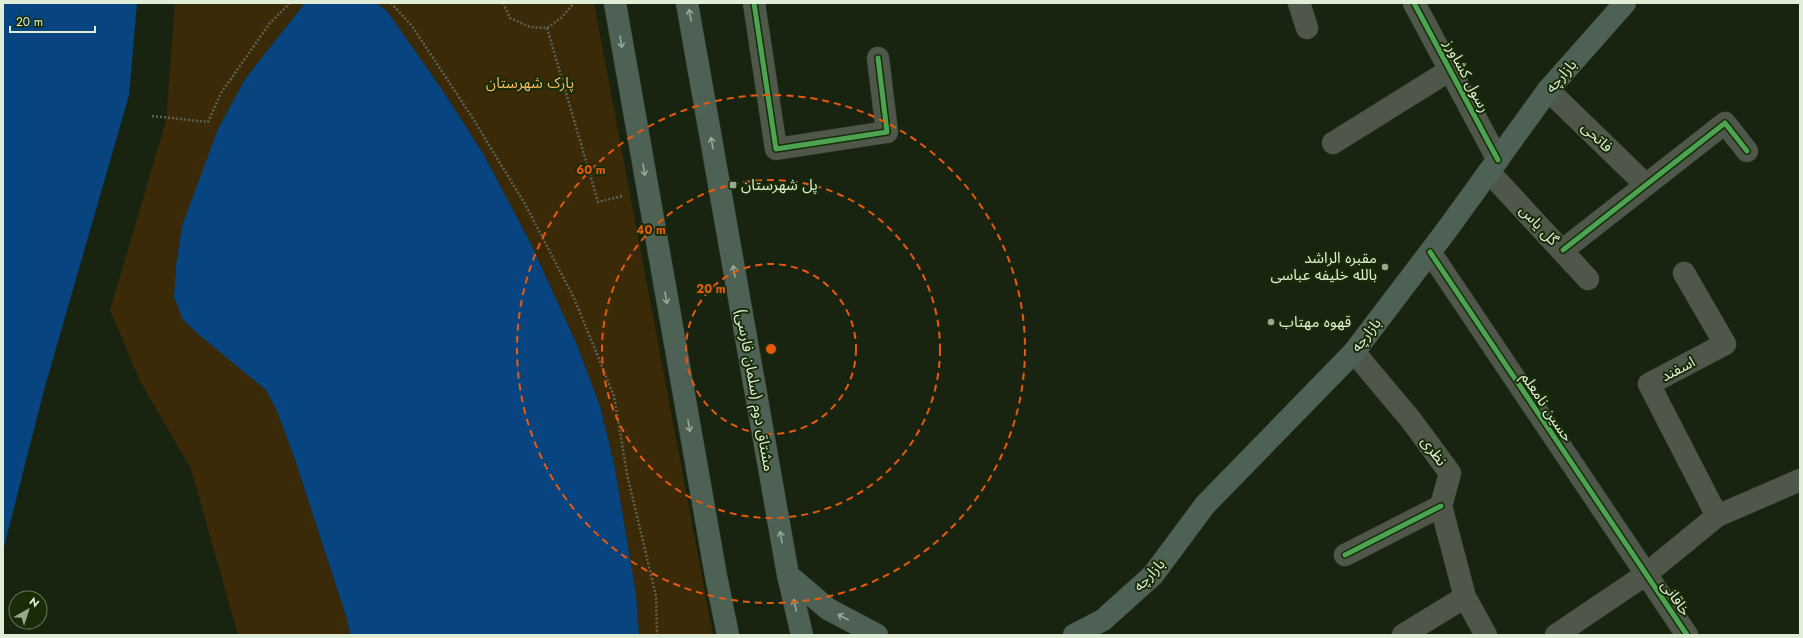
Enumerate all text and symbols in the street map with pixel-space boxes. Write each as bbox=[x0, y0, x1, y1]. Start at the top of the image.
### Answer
scale bar bbox=[10, 8, 95, 34]
one-way arrow bbox=[685, 9, 693, 22]
text: 20 m bbox=[16, 13, 43, 31]
one-way arrow bbox=[617, 35, 625, 48]
street label: رسول کشاورز bbox=[1438, 35, 1495, 116]
street label: بازارچه bbox=[1540, 54, 1582, 98]
park label: پارک شهرستان bbox=[486, 72, 574, 94]
street label: فاتحی bbox=[1576, 117, 1618, 158]
one-way arrow bbox=[708, 137, 716, 150]
text: 60 m bbox=[576, 161, 606, 179]
one-way arrow bbox=[640, 163, 648, 176]
place label: پل شهرستان bbox=[741, 174, 818, 196]
marker: پل شهرستان bbox=[728, 180, 738, 190]
street label: گل یاس bbox=[1514, 200, 1564, 251]
text: 40 m bbox=[636, 221, 666, 239]
place label: مقبره الراشد بالله خلیفه عباسی bbox=[1270, 247, 1377, 286]
marker: مقبره الراشد بالله خلیفه عباسی bbox=[1380, 262, 1390, 272]
one-way arrow bbox=[730, 265, 738, 278]
text: 20 m bbox=[696, 280, 726, 298]
one-way arrow bbox=[663, 291, 671, 304]
street label: مشتاق دوم (سلمان فارسی) bbox=[730, 307, 780, 473]
place label: قهوه مهتاب bbox=[1279, 311, 1352, 333]
street label: بازارچه bbox=[1346, 313, 1386, 357]
marker: قهوه مهتاب bbox=[1266, 317, 1276, 327]
centre of rings bbox=[764, 342, 778, 356]
street label: اسفند bbox=[1657, 351, 1699, 387]
street label: حسین نامعلم bbox=[1516, 368, 1578, 446]
one-way arrow bbox=[685, 419, 693, 432]
street label: نظری bbox=[1416, 432, 1452, 470]
one-way arrow bbox=[777, 531, 785, 544]
street label: بازارچه bbox=[1128, 554, 1170, 596]
street label: خاقانی bbox=[1656, 576, 1696, 621]
north arrow bbox=[8, 590, 48, 630]
text: N bbox=[26, 593, 43, 611]
one-way arrow bbox=[790, 599, 798, 612]
one-way arrow bbox=[837, 613, 849, 620]

